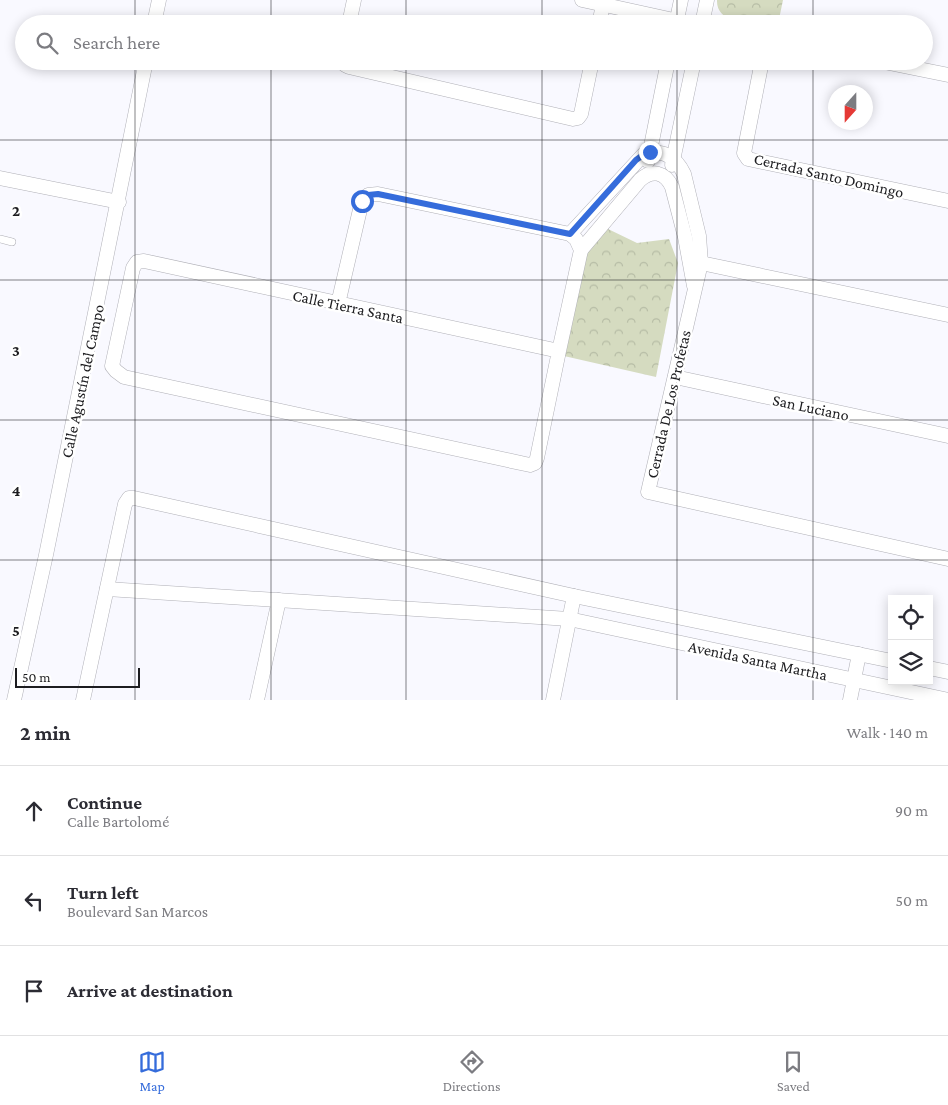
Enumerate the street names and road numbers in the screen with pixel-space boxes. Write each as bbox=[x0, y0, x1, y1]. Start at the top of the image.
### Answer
street label: Cerrada Santo Domingo bbox=[752, 150, 905, 202]
street label: Calle Tierra Santa bbox=[291, 286, 405, 327]
street label: Calle Agustín del Campo bbox=[58, 303, 108, 460]
street label: Cerrada De Los Profetas bbox=[643, 328, 694, 480]
street label: San Luciano bbox=[771, 391, 851, 424]
street label: Avenida Santa Martha bbox=[687, 637, 829, 684]

